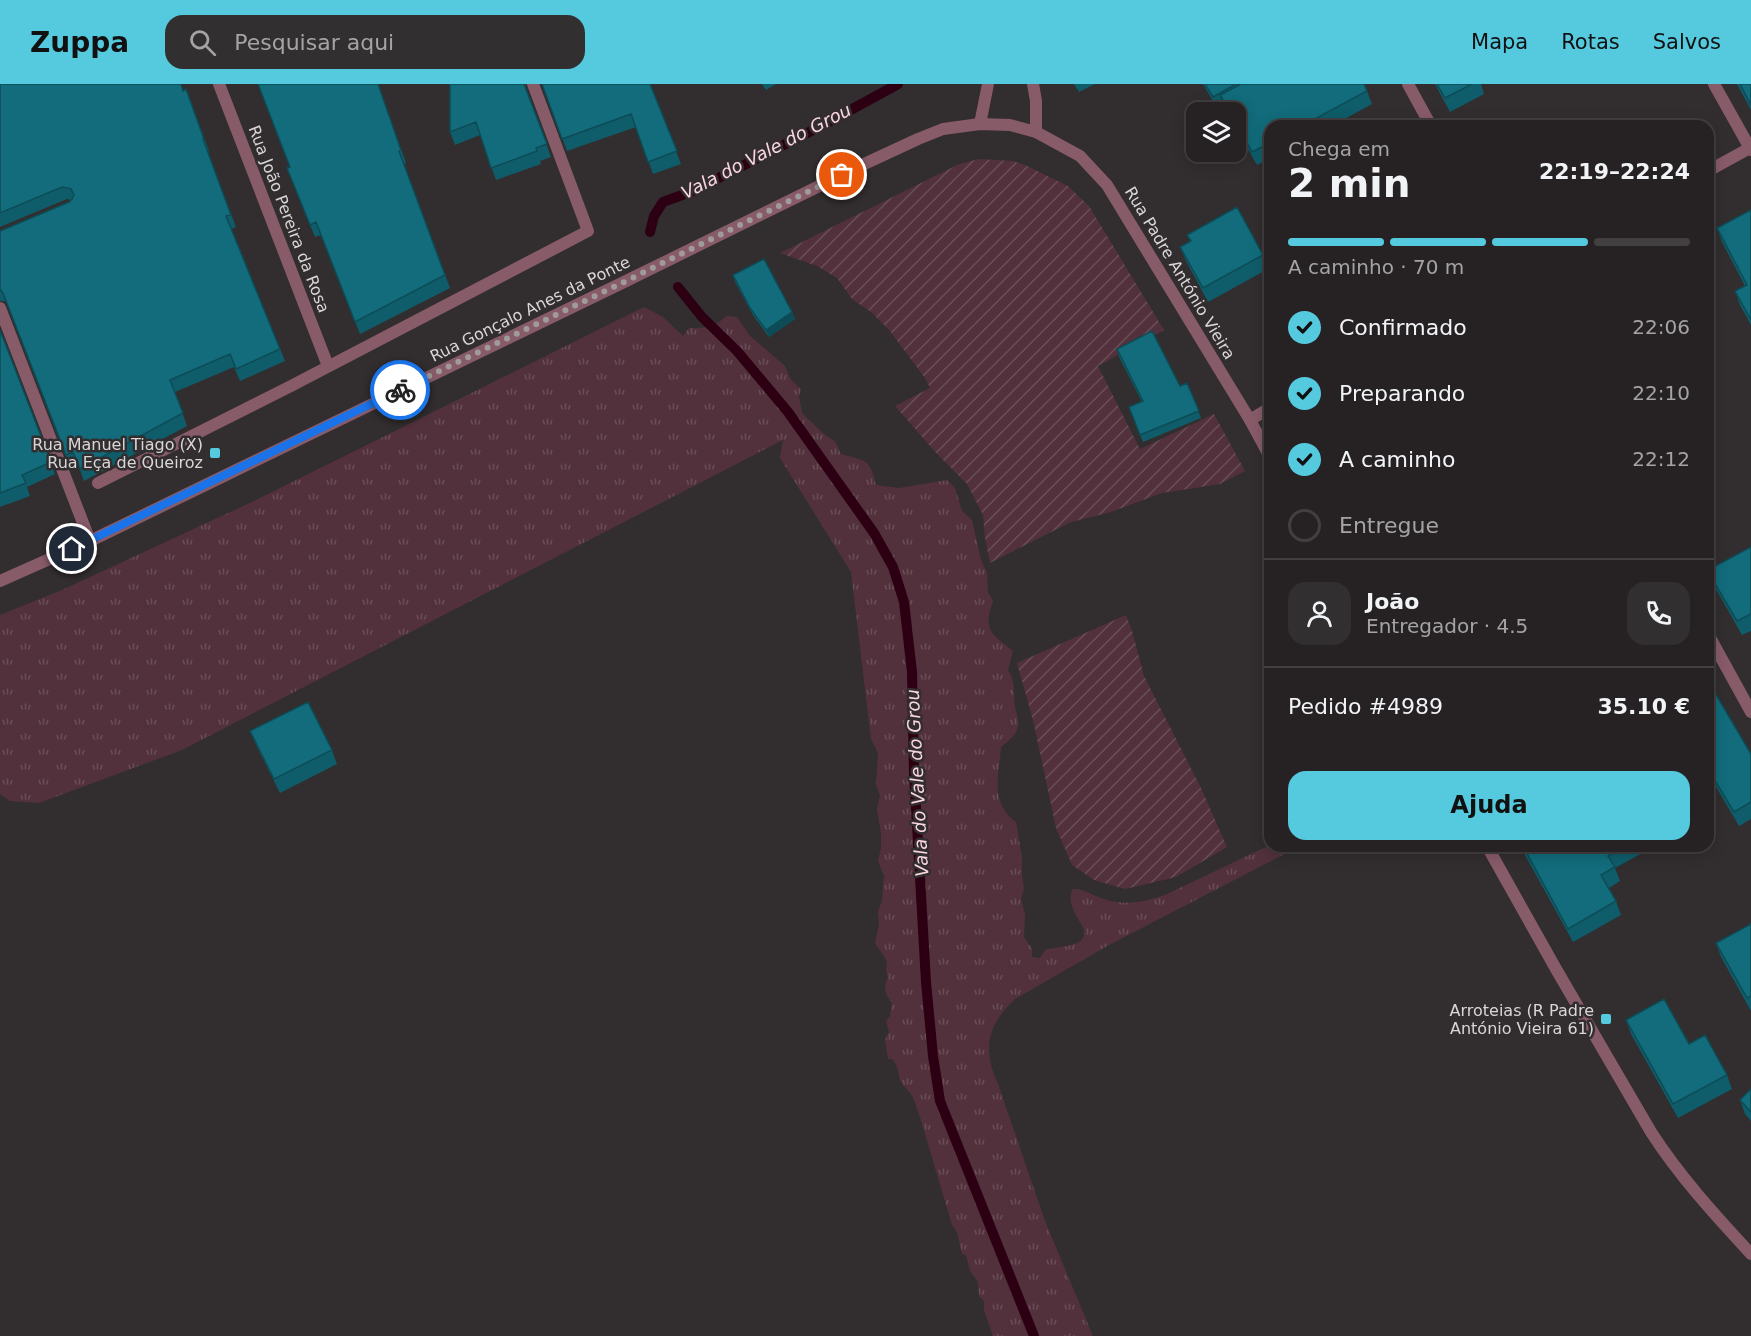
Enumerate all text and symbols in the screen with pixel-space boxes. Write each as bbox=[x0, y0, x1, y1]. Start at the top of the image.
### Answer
search box bbox=[165, 15, 585, 69]
text: Zuppa bbox=[30, 26, 129, 59]
icon: search bbox=[186, 26, 219, 59]
text: Pesquisar aqui bbox=[234, 30, 394, 55]
text: Mapa bbox=[1471, 30, 1528, 54]
text: Rotas bbox=[1561, 30, 1620, 54]
text: Salvos bbox=[1653, 30, 1721, 54]
water label: Vala do Vale do Grou bbox=[677, 99, 855, 203]
map controls bbox=[1186, 102, 1246, 162]
button: layers bbox=[1186, 102, 1246, 162]
street label: Rua João Pereira da Rosa bbox=[244, 123, 334, 315]
text: Chega em bbox=[1288, 137, 1390, 161]
pin bbox=[816, 149, 867, 200]
icon: bag bbox=[825, 158, 858, 191]
text: 22:19–22:24 bbox=[1539, 159, 1690, 184]
text: 2 min bbox=[1288, 161, 1410, 206]
street label: Rua Padre António Vieira bbox=[1121, 183, 1239, 363]
street label: Rua Gonçalo Anes da Ponte bbox=[427, 252, 633, 366]
text: A caminho · 70 m bbox=[1288, 255, 1464, 279]
icon: check bbox=[1288, 311, 1321, 344]
text: Confirmado bbox=[1339, 315, 1467, 340]
text: 22:06 bbox=[1632, 315, 1690, 339]
courier bbox=[370, 360, 430, 420]
icon: bike bbox=[384, 374, 417, 407]
icon: check bbox=[1288, 377, 1321, 410]
text: Preparando bbox=[1339, 381, 1465, 406]
text: 22:10 bbox=[1632, 381, 1690, 405]
place label: Rua Manuel Tiago (X) Rua Eça de Queiroz bbox=[32, 435, 203, 472]
icon: check bbox=[1288, 443, 1321, 476]
marker: Rua Manuel Tiago (X) Rua Eça de Queiroz bbox=[208, 446, 222, 460]
text: A caminho bbox=[1339, 447, 1456, 472]
text: 22:12 bbox=[1632, 447, 1690, 471]
text: Entregue bbox=[1339, 513, 1439, 538]
pin bbox=[46, 523, 97, 574]
icon: home bbox=[55, 532, 88, 565]
button: person bbox=[1288, 582, 1351, 645]
button: phone bbox=[1627, 582, 1690, 645]
text: João bbox=[1366, 589, 1419, 614]
text: Entregador · 4.5 bbox=[1366, 614, 1528, 638]
water label: Vala do Vale do Grou bbox=[902, 689, 932, 877]
text: Pedido #4989 bbox=[1288, 694, 1443, 719]
text: 35.10 € bbox=[1597, 694, 1690, 719]
button: Ajuda bbox=[1288, 771, 1690, 840]
place label: Arroteias (R Padre António Vieira 61) bbox=[1450, 1001, 1594, 1038]
marker: Arroteias (R Padre António Vieira 61) bbox=[1599, 1012, 1613, 1026]

